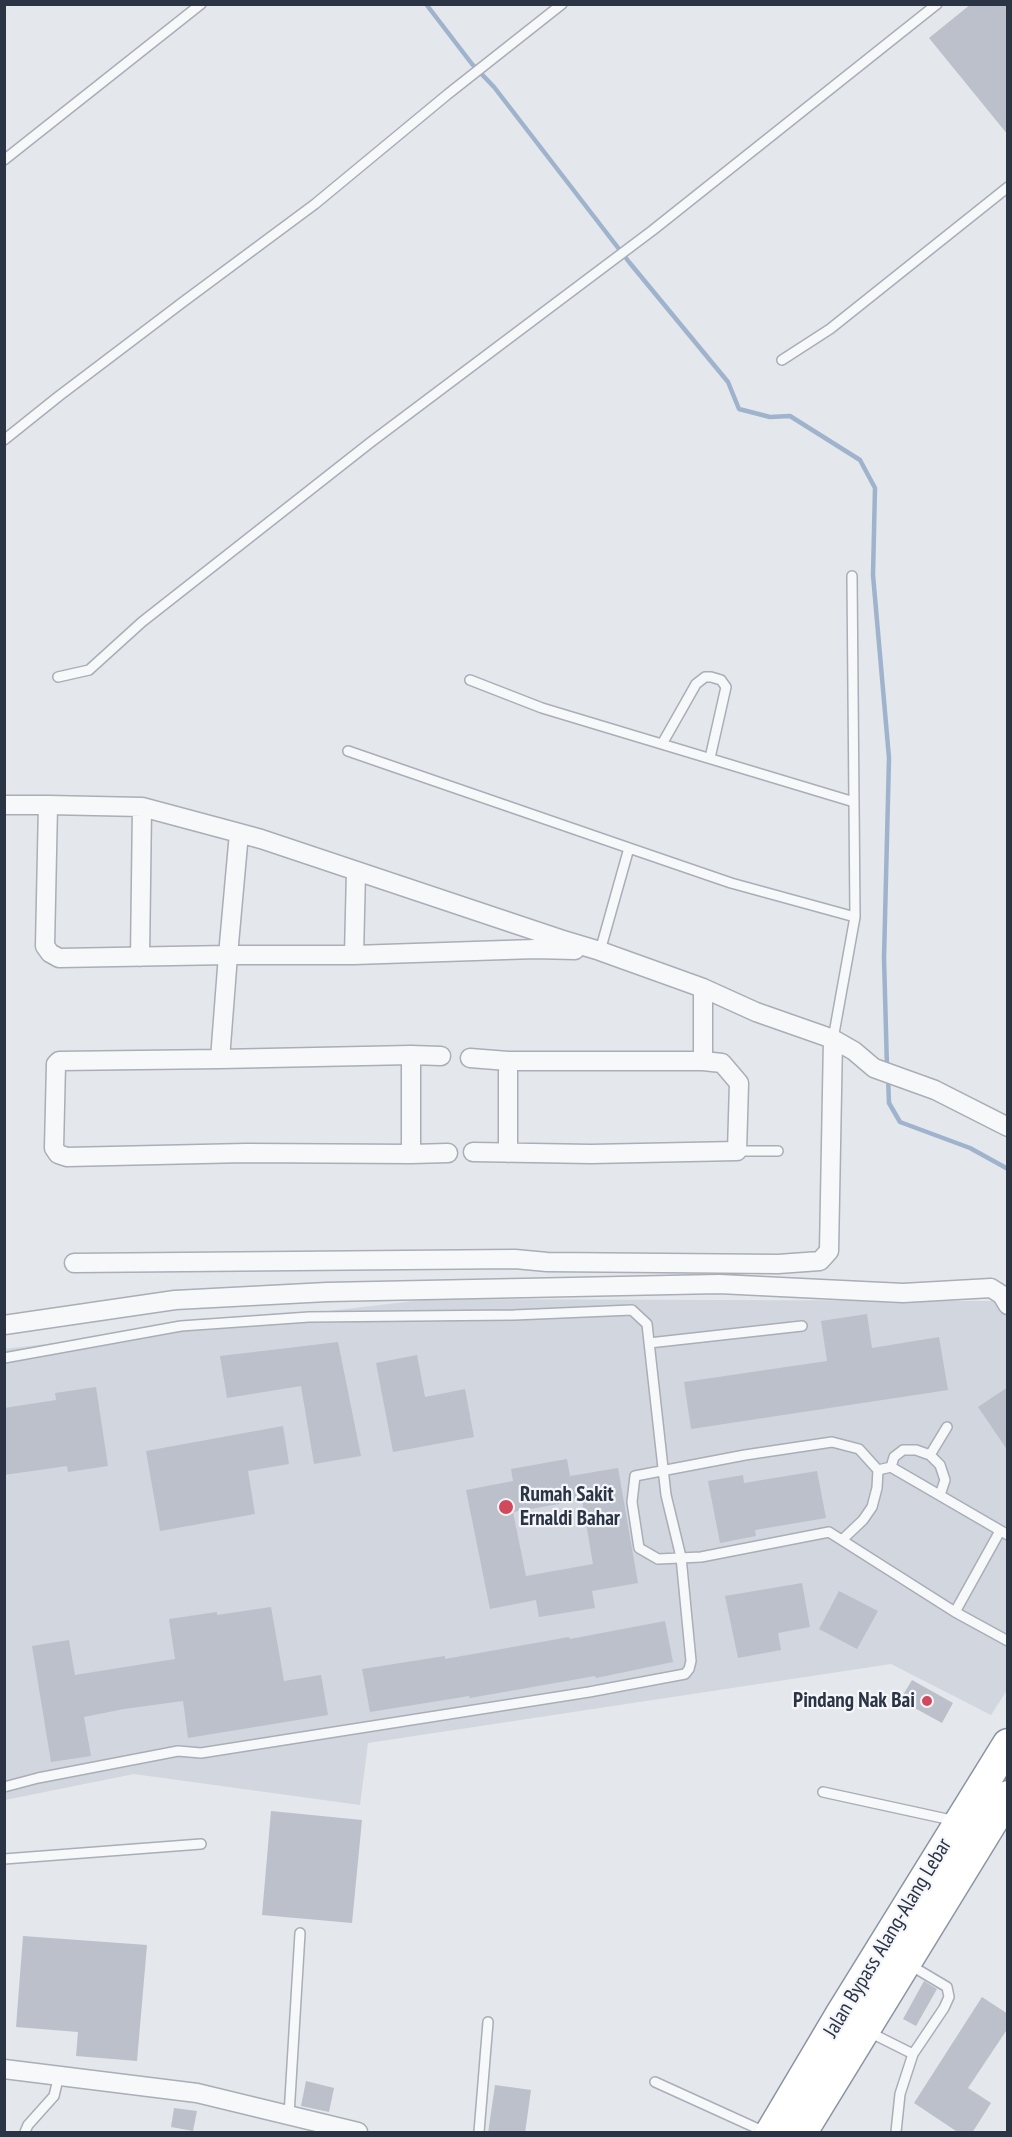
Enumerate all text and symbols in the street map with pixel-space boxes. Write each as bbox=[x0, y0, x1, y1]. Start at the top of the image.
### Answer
place label: Rumah Sakit Ernaldi Bahar bbox=[520, 1482, 620, 1532]
marker: Rumah Sakit Ernaldi Bahar bbox=[497, 1498, 515, 1516]
place label: Pindang Nak Bai bbox=[793, 1688, 915, 1714]
marker: Pindang Nak Bai bbox=[920, 1694, 934, 1708]
street label: Jalan Bypass Alang-Alang Lebar bbox=[819, 1834, 957, 2042]

